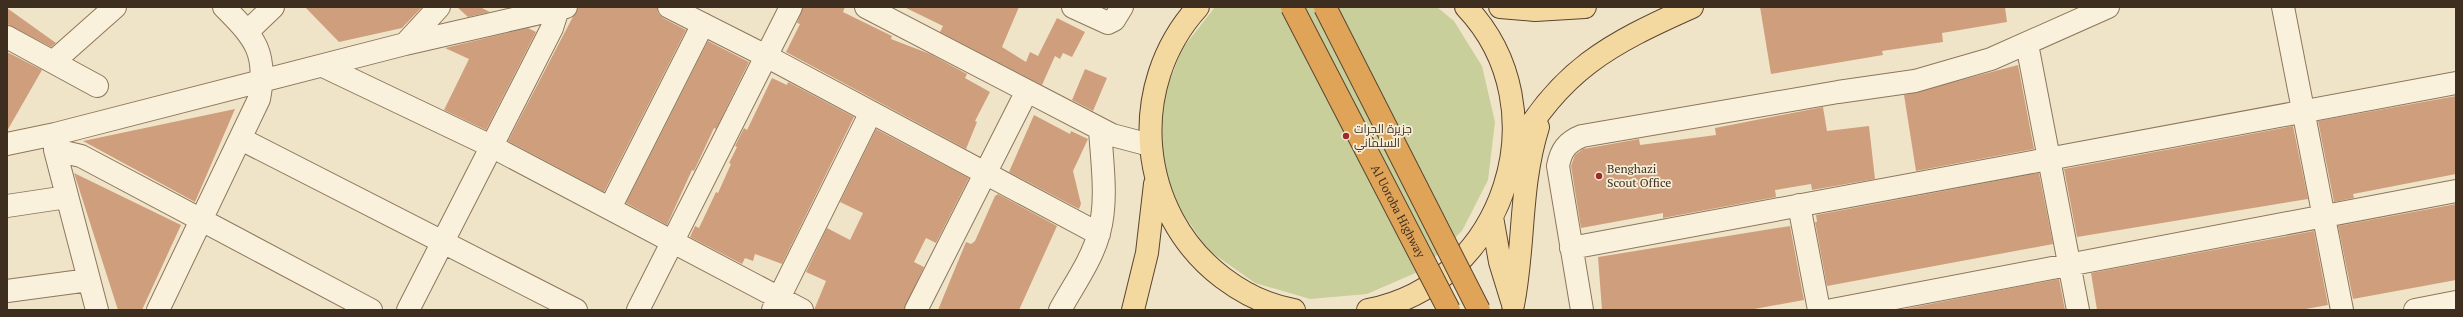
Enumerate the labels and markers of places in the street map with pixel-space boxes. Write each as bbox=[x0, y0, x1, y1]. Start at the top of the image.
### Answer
place label: جزيرة الجرات السلماني bbox=[1354, 121, 1412, 153]
marker: جزيرة الجرات السلماني bbox=[1341, 131, 1351, 141]
place label: Benghazi Scout Office bbox=[1607, 161, 1671, 190]
marker: Benghazi Scout Office bbox=[1594, 171, 1604, 181]

